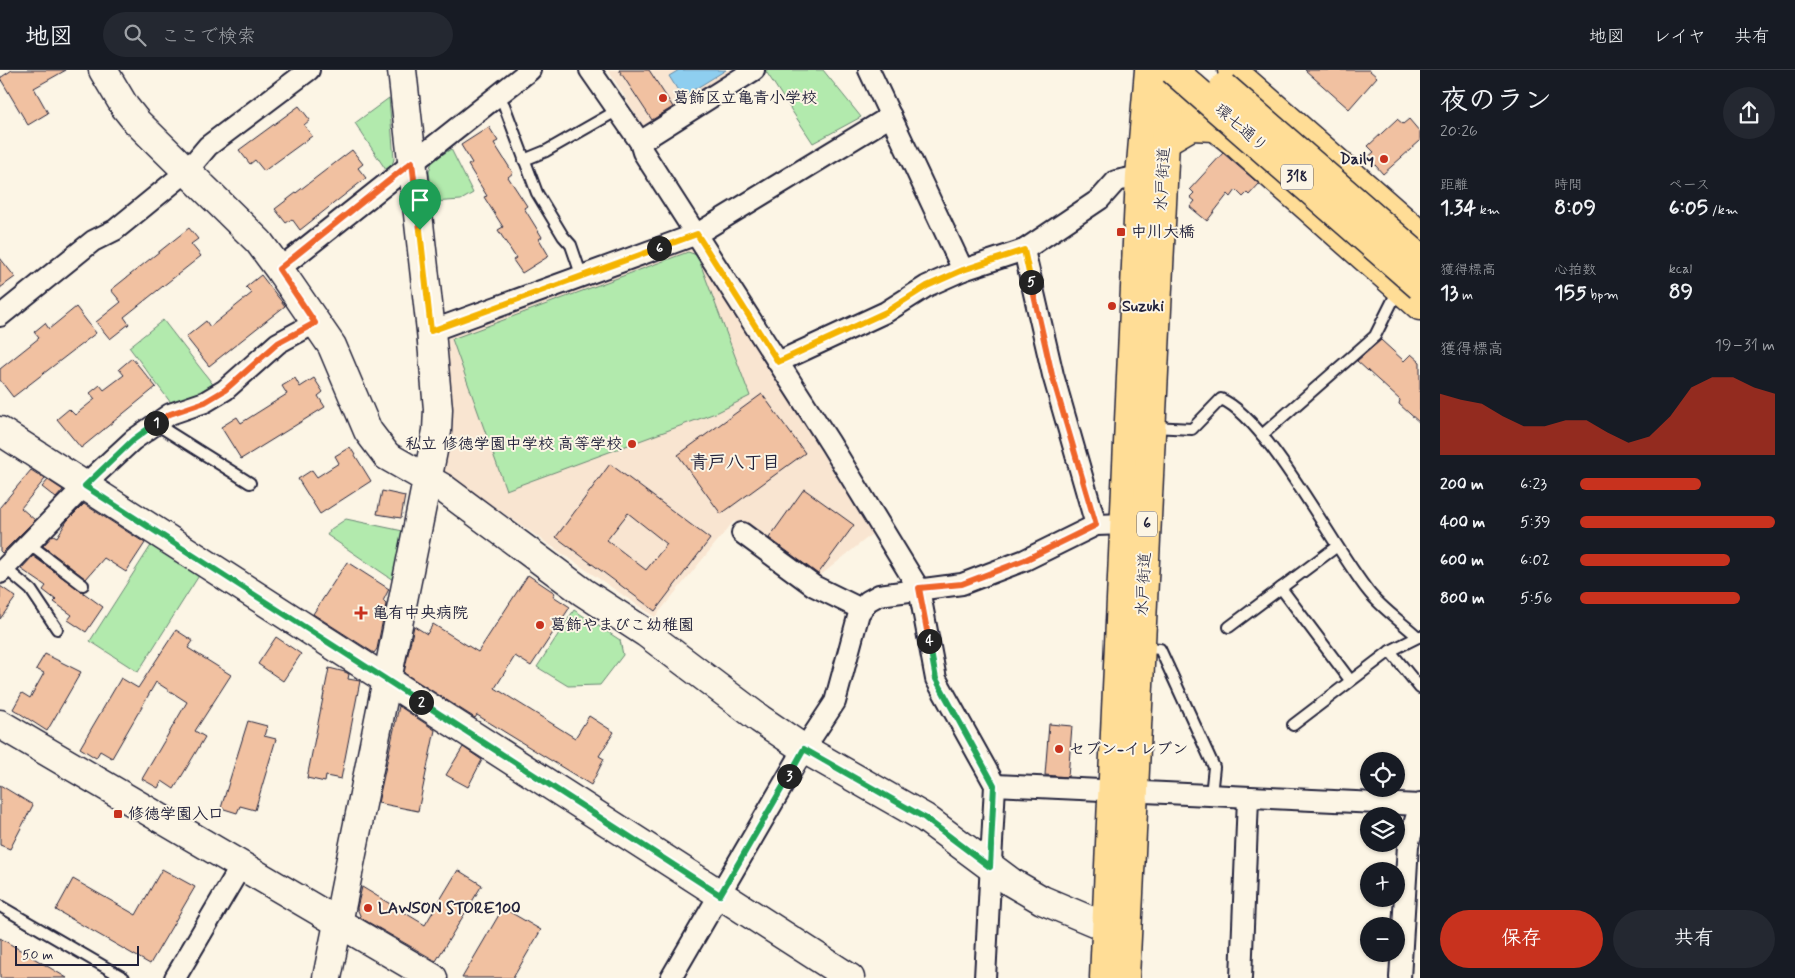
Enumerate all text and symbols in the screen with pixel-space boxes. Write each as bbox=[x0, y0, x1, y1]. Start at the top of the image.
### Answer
search box bbox=[103, 12, 453, 57]
icon: search bbox=[121, 21, 149, 49]
text: 地図 bbox=[25, 22, 73, 53]
text: ここで検索 bbox=[161, 24, 256, 49]
text: 地図 bbox=[1589, 25, 1625, 49]
text: レイヤ bbox=[1653, 25, 1706, 49]
text: 共有 bbox=[1734, 25, 1770, 49]
text: 夜のラン bbox=[1440, 83, 1552, 120]
button: share bbox=[1723, 87, 1775, 139]
place label: 葛飾区立亀青小学校 bbox=[673, 88, 817, 109]
marker: 葛飾区立亀青小学校 bbox=[657, 92, 669, 104]
street label: 環七通り bbox=[1210, 99, 1272, 157]
text: 20:26 bbox=[1440, 121, 1478, 142]
street label: 水戸街道 bbox=[1151, 146, 1175, 212]
place label: Daily bbox=[1340, 149, 1374, 170]
marker: Daily bbox=[1378, 153, 1390, 165]
road number: 318 bbox=[1281, 164, 1313, 190]
text: 距離 bbox=[1440, 176, 1468, 194]
text: 時間 bbox=[1554, 176, 1582, 194]
text: ペース bbox=[1669, 176, 1710, 194]
pin bbox=[399, 179, 441, 230]
icon: arrive bbox=[406, 186, 434, 214]
text: 1.34 bbox=[1440, 194, 1476, 222]
text: 8:09 bbox=[1554, 194, 1596, 222]
text: 6:05 bbox=[1669, 194, 1708, 222]
text: km bbox=[1476, 201, 1500, 219]
text: /km bbox=[1708, 201, 1738, 219]
place label: 中川大橋 bbox=[1131, 222, 1195, 243]
marker: 中川大橋 bbox=[1115, 226, 1127, 238]
pin: 6 bbox=[646, 236, 672, 260]
text: 6 bbox=[656, 239, 663, 257]
text: kcal bbox=[1669, 260, 1692, 278]
text: 獲得標高 bbox=[1440, 261, 1496, 279]
text: 心拍数 bbox=[1554, 261, 1596, 279]
pin: 5 bbox=[1018, 270, 1044, 294]
text: 5 bbox=[1027, 273, 1036, 291]
text: 89 bbox=[1669, 278, 1693, 306]
text: 13 bbox=[1440, 279, 1458, 307]
text: 155 bbox=[1554, 279, 1587, 307]
text: m bbox=[1458, 286, 1473, 304]
text: bpm bbox=[1587, 286, 1619, 304]
place label: Suzuki bbox=[1122, 296, 1164, 317]
marker: Suzuki bbox=[1106, 300, 1118, 312]
text: 19–31 m bbox=[1715, 335, 1775, 356]
text: 獲得標高 bbox=[1440, 339, 1504, 360]
pin: 1 bbox=[144, 410, 168, 436]
text: 1 bbox=[153, 414, 160, 432]
place label: 私立 修徳学園中学校 高等学校 bbox=[405, 434, 622, 455]
marker: 私立 修徳学園中学校 高等学校 bbox=[626, 438, 638, 450]
district label: 青戸八丁目 bbox=[690, 451, 780, 475]
text: 200 m bbox=[1440, 474, 1484, 495]
text: 6:23 bbox=[1520, 474, 1547, 495]
road number: 6 bbox=[1137, 512, 1157, 536]
text: 400 m bbox=[1440, 512, 1485, 533]
text: 5:39 bbox=[1520, 512, 1551, 533]
text: 600 m bbox=[1440, 550, 1484, 571]
text: 6:02 bbox=[1520, 550, 1550, 571]
street label: 水戸街道 bbox=[1132, 551, 1156, 617]
text: 800 m bbox=[1440, 588, 1485, 609]
text: 5:56 bbox=[1520, 588, 1552, 609]
place label: 亀有中央病院 bbox=[372, 603, 468, 624]
marker: 亀有中央病院 bbox=[354, 606, 368, 620]
place label: 葛飾やまびこ幼稚園 bbox=[550, 615, 694, 636]
marker: 葛飾やまびこ幼稚園 bbox=[534, 619, 546, 631]
pin: 4 bbox=[916, 628, 942, 654]
text: 4 bbox=[925, 632, 934, 650]
pin: 2 bbox=[408, 690, 434, 714]
text: 2 bbox=[418, 693, 425, 711]
place label: セブン-イレブン bbox=[1069, 739, 1188, 760]
marker: セブン-イレブン bbox=[1053, 743, 1065, 755]
map controls bbox=[1360, 752, 1405, 962]
button: locate bbox=[1360, 752, 1405, 797]
pin: 3 bbox=[776, 764, 802, 788]
text: 3 bbox=[786, 767, 793, 785]
place label: 修徳学園入口 bbox=[128, 804, 224, 825]
button: layers bbox=[1360, 807, 1405, 852]
marker: 修徳学園入口 bbox=[112, 808, 124, 820]
button: + bbox=[1360, 862, 1405, 907]
place label: LAWSON STORE100 bbox=[378, 898, 521, 919]
marker: LAWSON STORE100 bbox=[362, 902, 374, 914]
button: 保存 bbox=[1440, 910, 1603, 968]
button: 共有 bbox=[1613, 910, 1775, 968]
button: − bbox=[1360, 917, 1405, 962]
scale bar bbox=[15, 943, 139, 966]
text: 50 m bbox=[22, 946, 53, 964]

